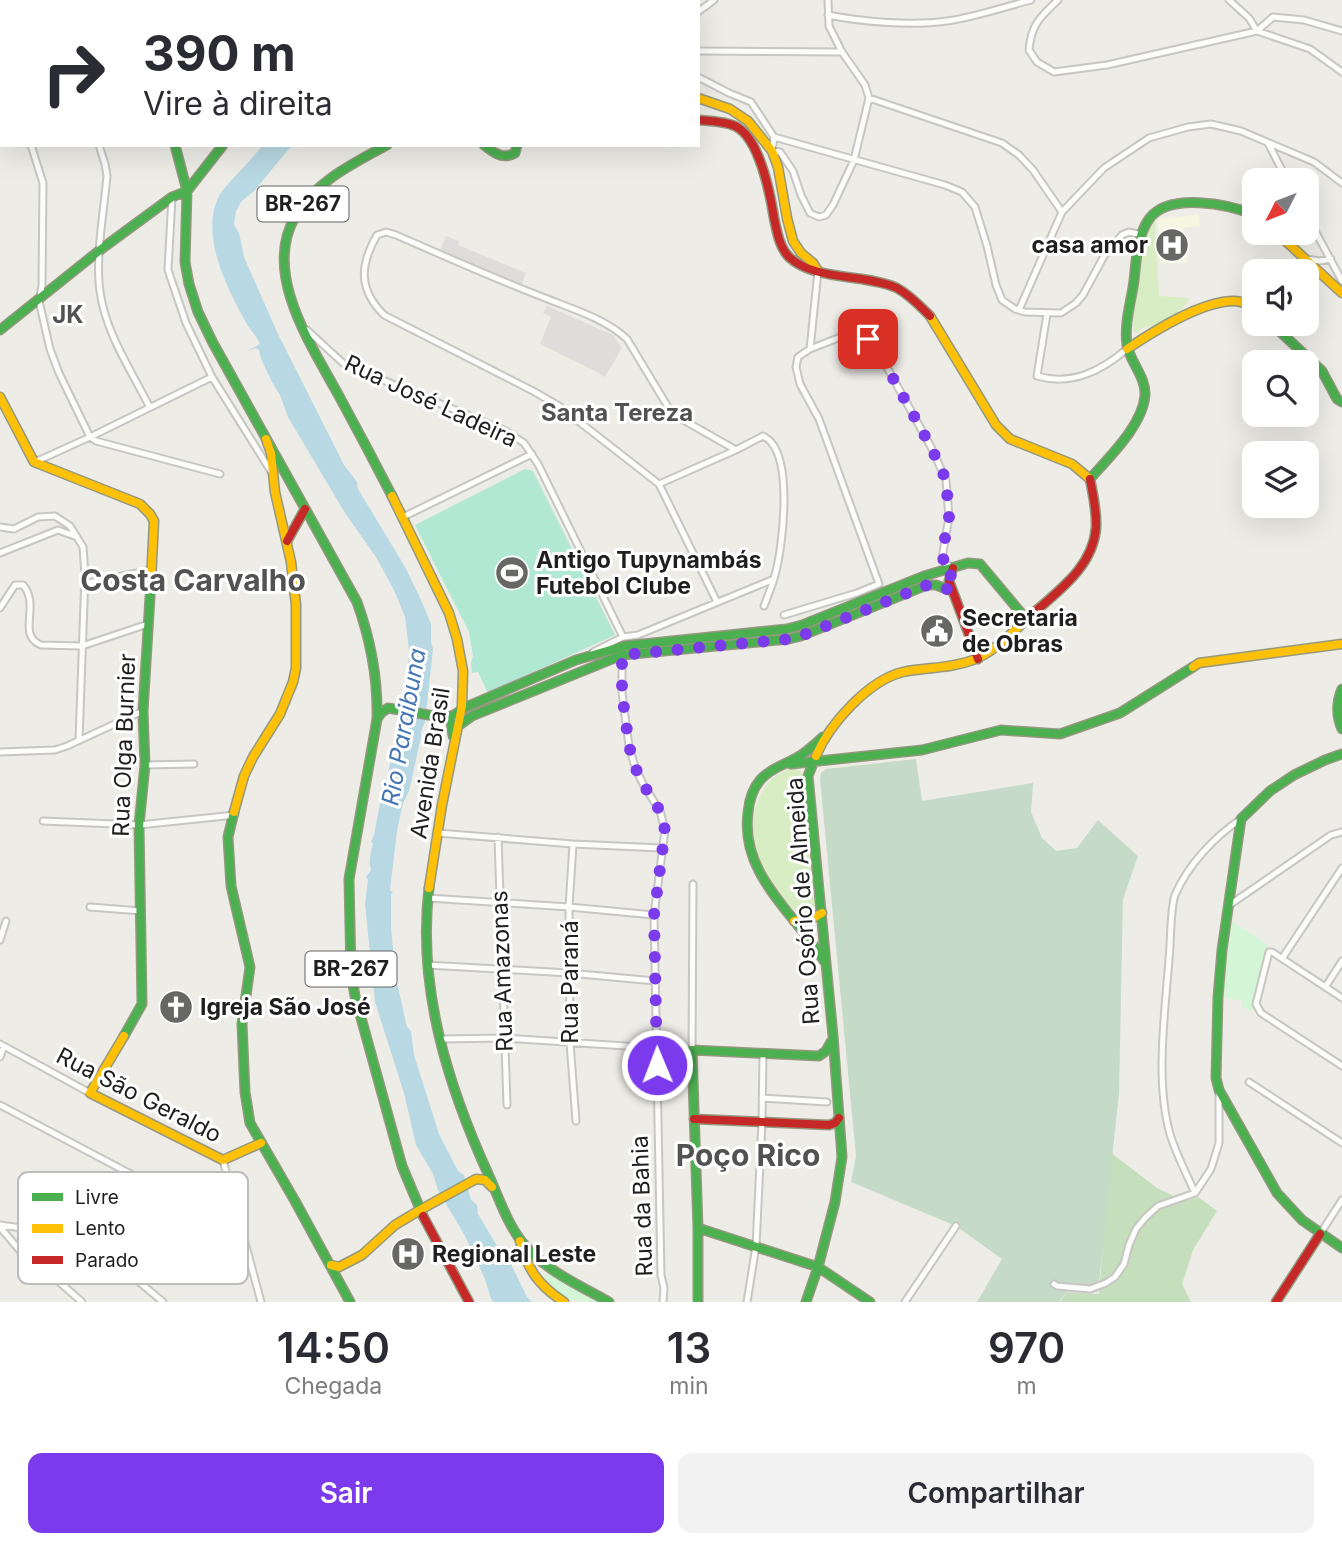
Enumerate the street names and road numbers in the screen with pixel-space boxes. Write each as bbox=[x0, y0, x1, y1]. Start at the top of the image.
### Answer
road number: BR-267 bbox=[258, 186, 348, 222]
street label: Rua José Ladeira bbox=[340, 349, 522, 453]
street label: Rua Olga Burnier bbox=[107, 653, 141, 837]
street label: Avenida Brasil bbox=[404, 685, 456, 841]
street label: Rua Osório de Almeida bbox=[780, 776, 826, 1026]
street label: Rua Amazonas bbox=[485, 890, 519, 1052]
street label: Rua Paraná bbox=[556, 920, 584, 1044]
road number: BR-267 bbox=[306, 951, 396, 986]
street label: Rua São Geraldo bbox=[52, 1041, 226, 1149]
street label: Rua da Bahia bbox=[626, 1135, 658, 1277]

